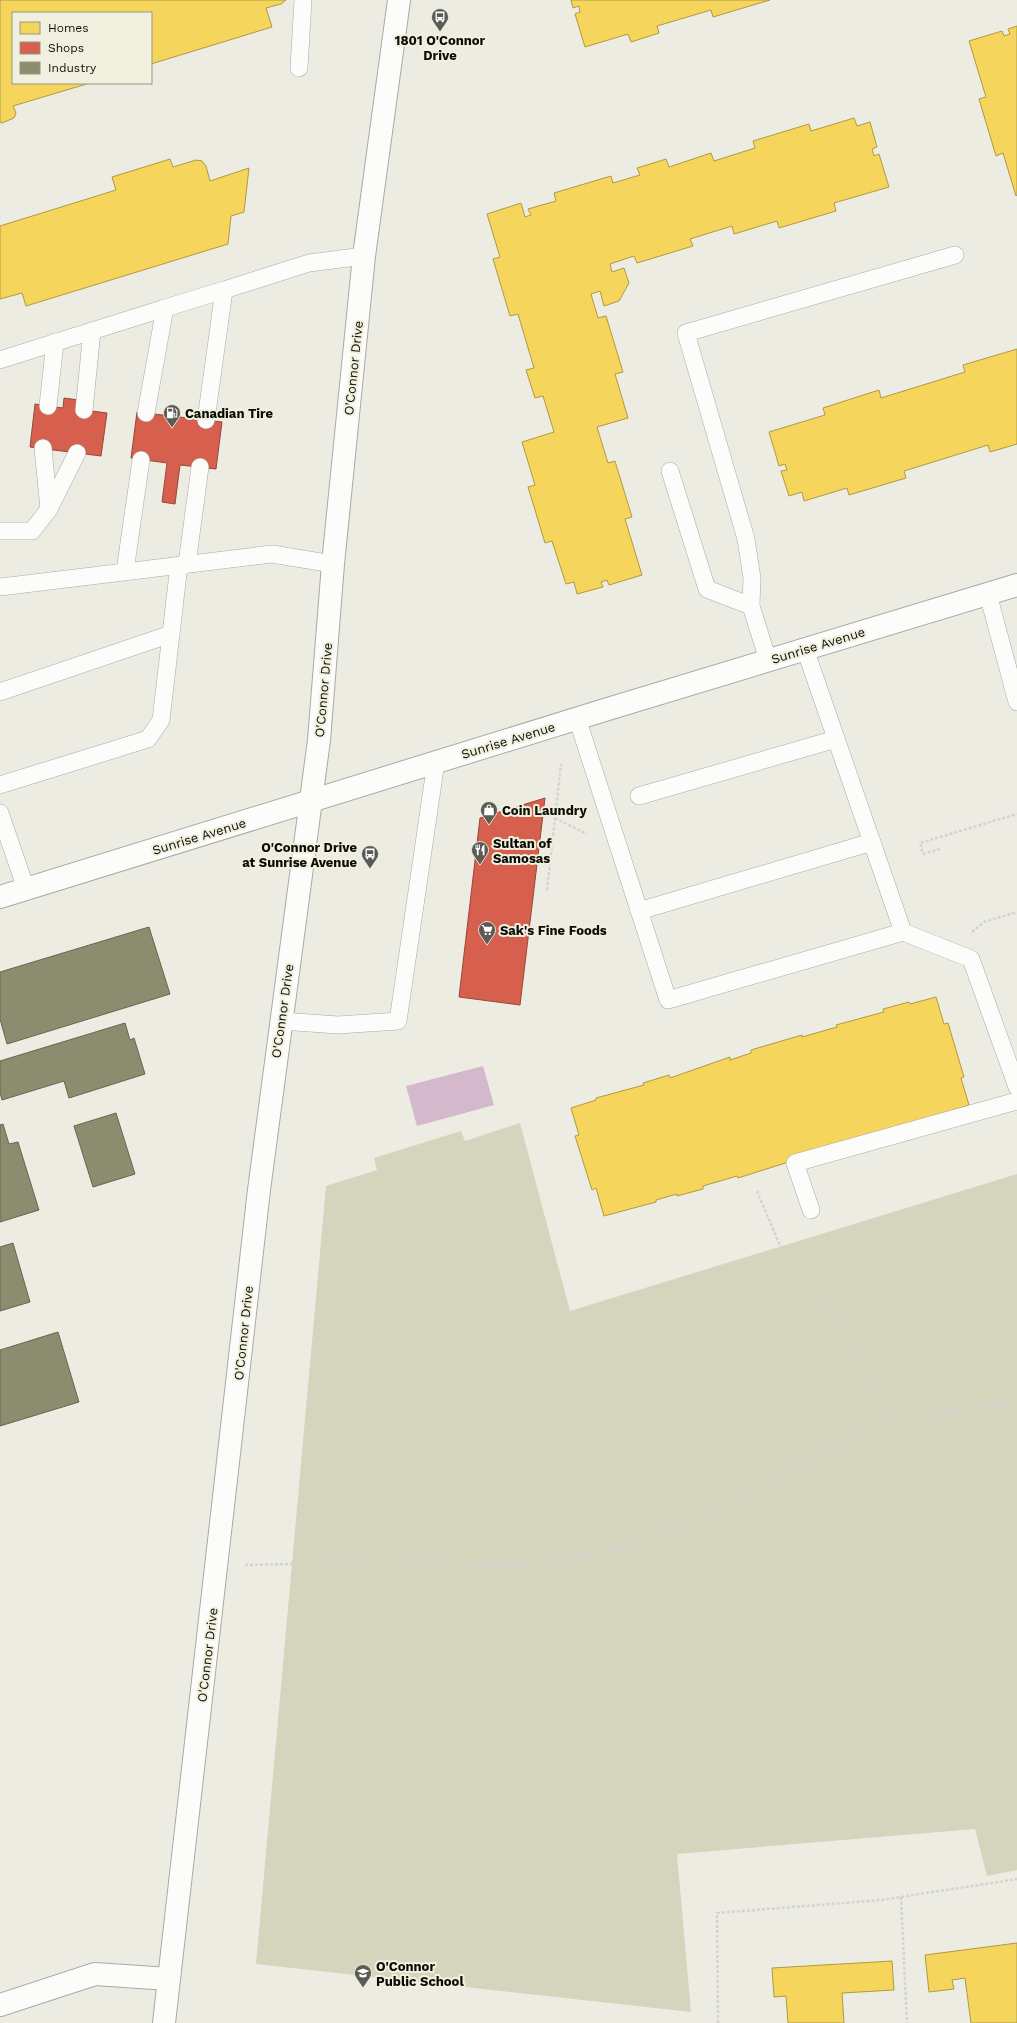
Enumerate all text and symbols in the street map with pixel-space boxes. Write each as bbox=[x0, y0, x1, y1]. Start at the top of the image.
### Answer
bus stop icon: 1801 O'Connor Drive bbox=[430, 7, 450, 32]
legend bbox=[12, 12, 152, 84]
text: Homes bbox=[48, 21, 89, 35]
place label: 1801 O'Connor Drive bbox=[395, 33, 486, 63]
text: Shops bbox=[48, 41, 84, 55]
text: Industry bbox=[48, 61, 97, 75]
street label: O'Connor Drive bbox=[341, 320, 366, 416]
fuel station icon: Canadian Tire bbox=[162, 403, 182, 428]
place label: Canadian Tire bbox=[185, 406, 274, 421]
street label: Sunrise Avenue bbox=[769, 624, 867, 667]
street label: O'Connor Drive bbox=[312, 642, 335, 738]
street label: Sunrise Avenue bbox=[459, 719, 557, 762]
shop icon: Coin Laundry bbox=[479, 800, 499, 825]
place label: Coin Laundry bbox=[502, 803, 587, 818]
street label: Sunrise Avenue bbox=[150, 815, 248, 858]
place label: Sultan of Samosas bbox=[493, 836, 552, 866]
place label: O'Connor Drive at Sunrise Avenue bbox=[242, 840, 357, 870]
restaurant icon: Sultan of Samosas bbox=[470, 840, 490, 865]
bus stop icon: O'Connor Drive at Sunrise Avenue bbox=[360, 844, 380, 869]
supermarket icon: Sak's Fine Foods bbox=[477, 920, 497, 945]
place label: Sak's Fine Foods bbox=[500, 923, 607, 938]
street label: O'Connor Drive bbox=[268, 963, 297, 1059]
street label: O'Connor Drive bbox=[231, 1285, 256, 1381]
street label: O'Connor Drive bbox=[194, 1607, 221, 1703]
place label: O'Connor Public School bbox=[376, 1959, 464, 1989]
school or university icon: O'Connor Public School bbox=[353, 1963, 373, 1988]

